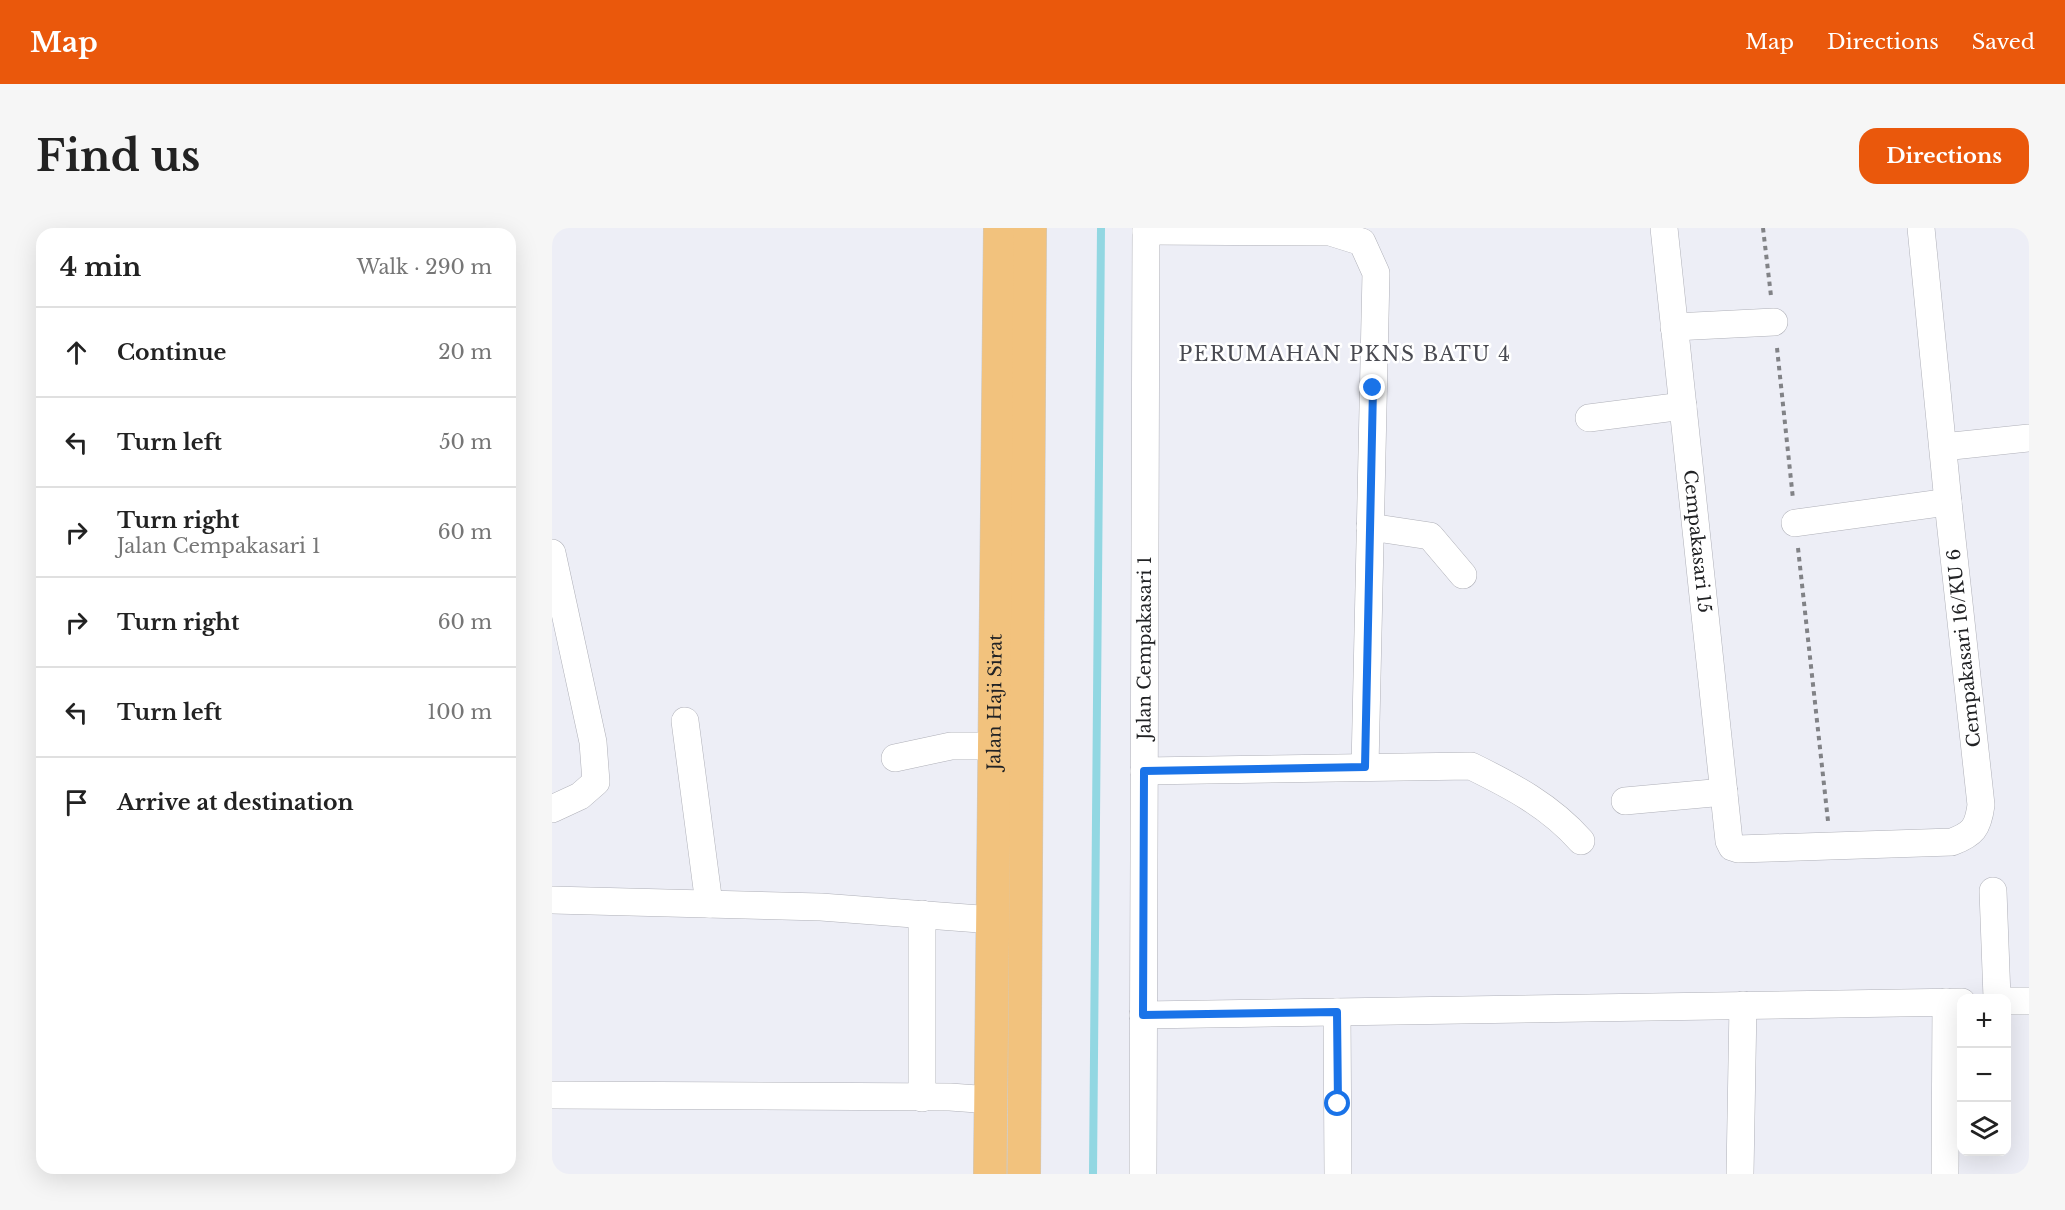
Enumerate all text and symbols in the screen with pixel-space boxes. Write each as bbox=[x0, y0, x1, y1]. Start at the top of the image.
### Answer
text: Map bbox=[30, 25, 98, 60]
text: Map bbox=[1745, 29, 1794, 55]
text: Directions bbox=[1827, 29, 1939, 55]
text: Saved bbox=[1972, 29, 2035, 55]
button: Directions bbox=[1859, 128, 2029, 184]
text: Find us bbox=[36, 130, 200, 182]
text: 4 min bbox=[60, 251, 141, 283]
text: Walk · 290 m bbox=[357, 255, 492, 279]
icon: ahead bbox=[60, 336, 93, 369]
text: Continue bbox=[117, 339, 226, 366]
text: 20 m bbox=[438, 340, 492, 364]
district label: PERUMAHAN PKNS BATU 4 bbox=[1179, 342, 1511, 366]
route end bbox=[1359, 374, 1385, 400]
icon: left bbox=[60, 426, 93, 459]
text: Turn left bbox=[117, 429, 222, 456]
text: 50 m bbox=[439, 430, 492, 454]
street label: Cempakasari 15 bbox=[1679, 469, 1716, 614]
text: Turn right bbox=[117, 507, 239, 534]
icon: right bbox=[60, 516, 93, 549]
text: 60 m bbox=[438, 520, 492, 544]
text: Jalan Cempakasari 1 bbox=[117, 534, 321, 558]
street label: Cempakasari 16/KU 6 bbox=[1943, 548, 1985, 748]
street label: Jalan Cempakasari 1 bbox=[1133, 556, 1156, 742]
icon: right bbox=[60, 606, 93, 639]
text: Turn right bbox=[117, 609, 239, 636]
text: 60 m bbox=[438, 610, 492, 634]
street label: Jalan Haji Sirat bbox=[983, 633, 1007, 772]
icon: left bbox=[60, 696, 93, 729]
text: Turn left bbox=[117, 699, 222, 726]
text: 100 m bbox=[427, 700, 492, 724]
icon: arrive bbox=[60, 786, 93, 819]
text: Arrive at destination bbox=[117, 789, 354, 816]
map controls bbox=[1957, 994, 2011, 1156]
button: + bbox=[1957, 994, 2011, 1048]
button: − bbox=[1957, 1048, 2011, 1102]
route start bbox=[1324, 1090, 1350, 1116]
button: layers bbox=[1957, 1102, 2011, 1156]

